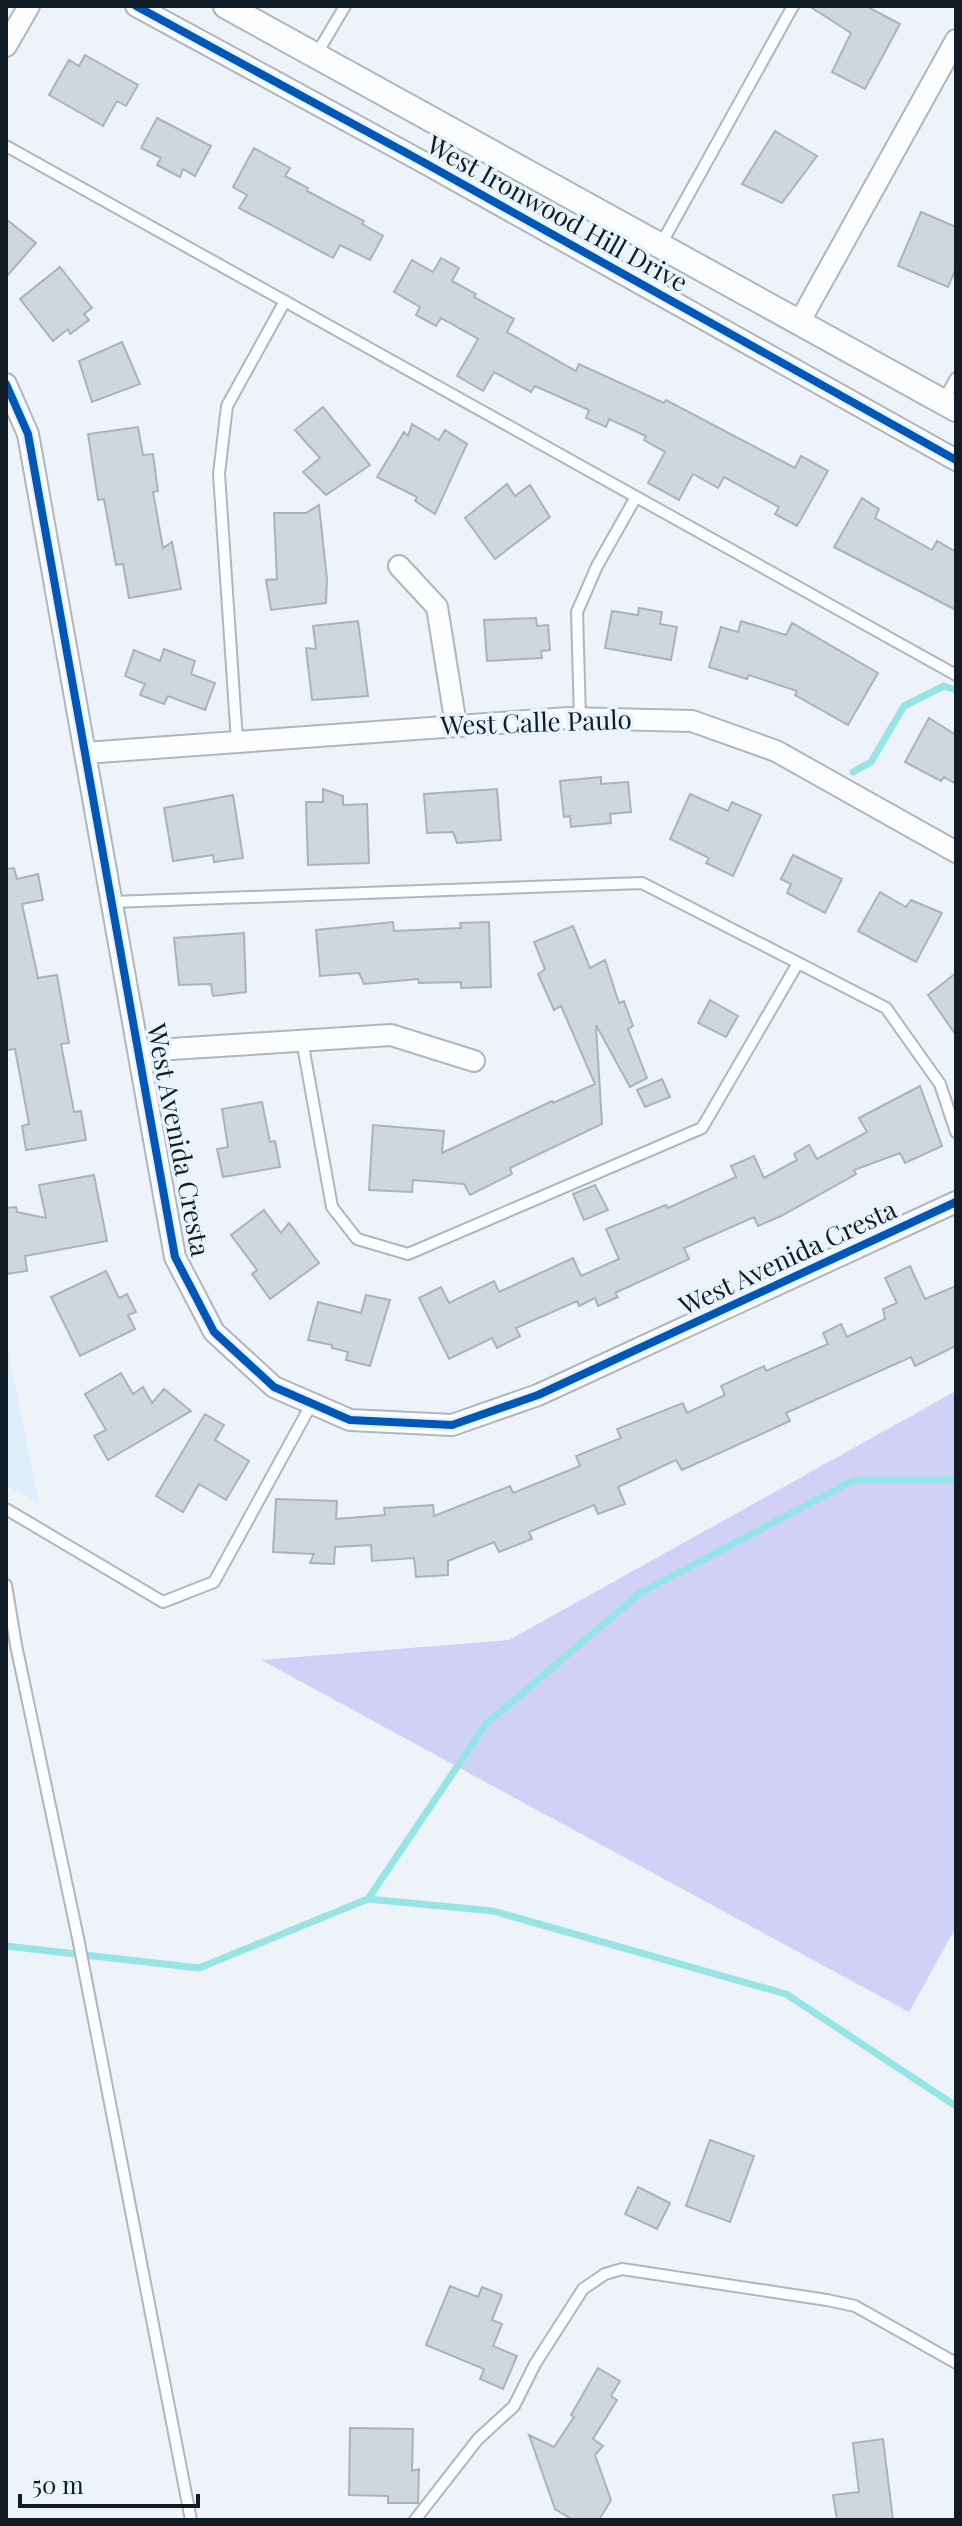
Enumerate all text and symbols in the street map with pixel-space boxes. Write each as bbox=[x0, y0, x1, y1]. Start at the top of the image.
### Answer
street label: West Ironwood Hill Drive bbox=[420, 126, 694, 299]
street label: West Calle Paulo bbox=[439, 701, 632, 742]
street label: West Avenida Cresta bbox=[140, 1020, 219, 1259]
street label: West Avenida Cresta bbox=[672, 1191, 902, 1323]
scale bar bbox=[20, 2458, 198, 2508]
text: 50 m bbox=[32, 2468, 84, 2500]

